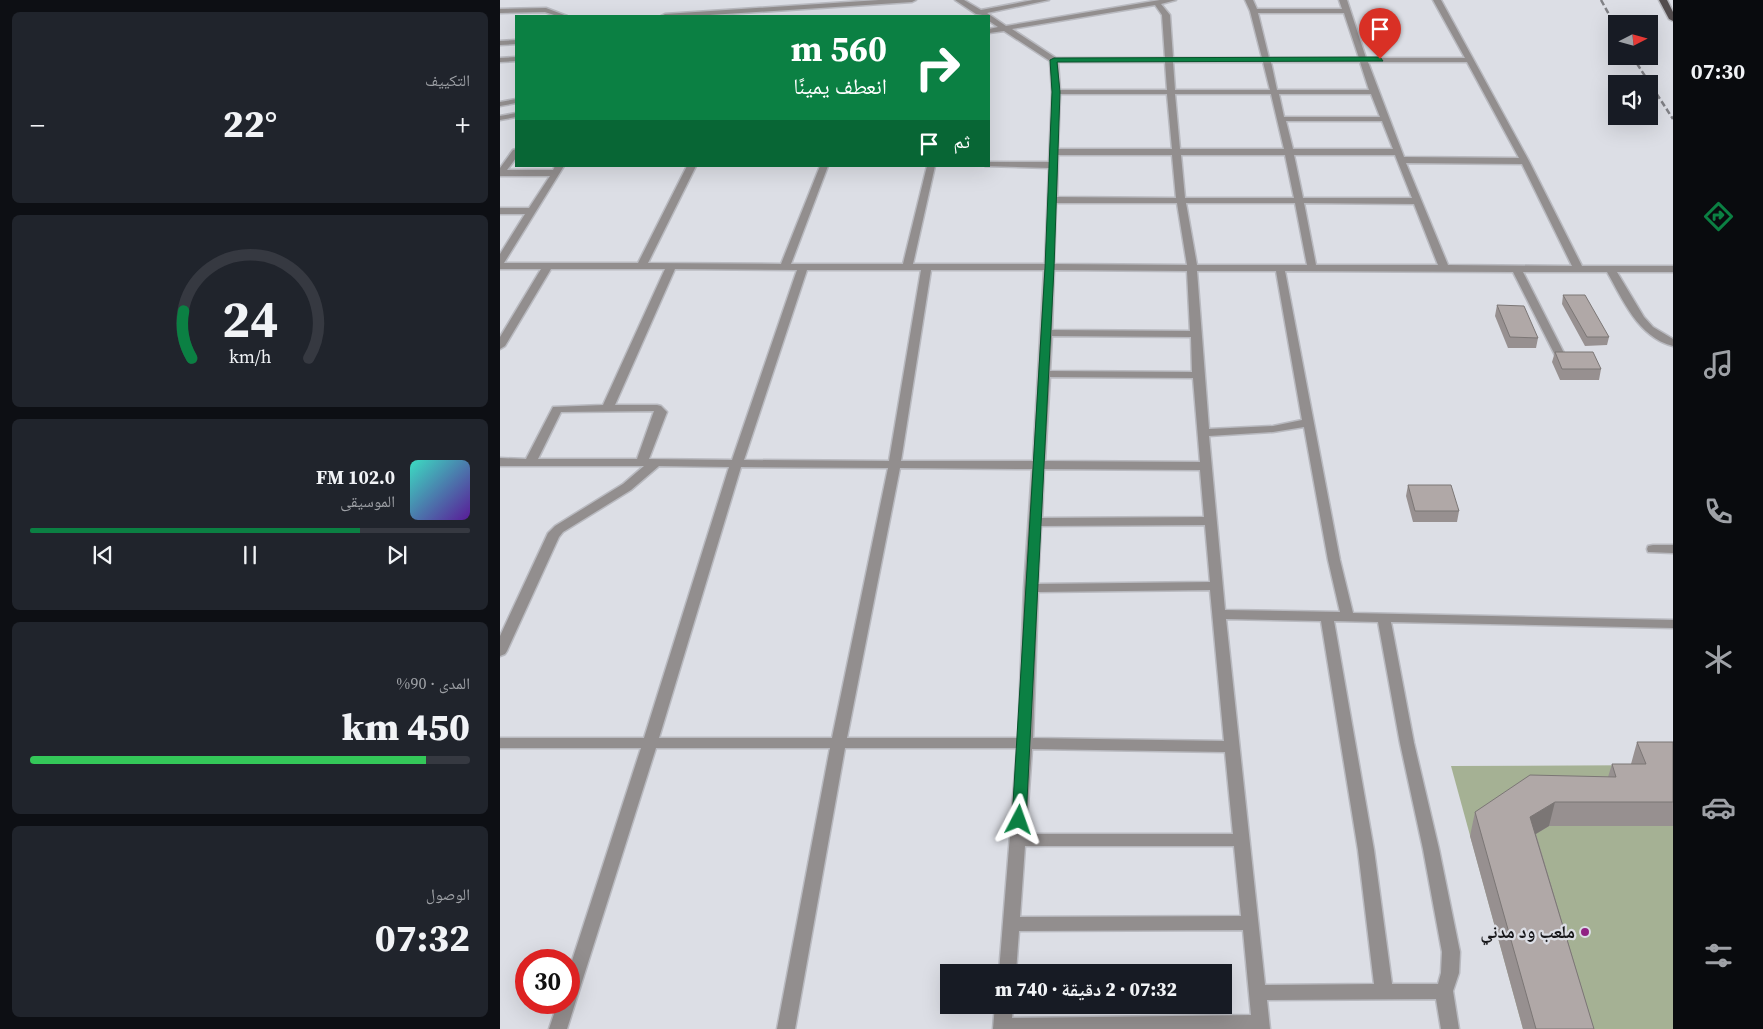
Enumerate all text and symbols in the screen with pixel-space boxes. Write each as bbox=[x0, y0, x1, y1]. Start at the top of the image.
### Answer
pin bbox=[1359, 8, 1401, 59]
icon: arrive bbox=[1366, 15, 1394, 43]
north arrow bbox=[1608, 15, 1658, 65]
map controls bbox=[1608, 15, 1658, 125]
text: 560 m bbox=[791, 25, 887, 73]
icon: right bbox=[905, 35, 970, 100]
text: 07:30 bbox=[1691, 56, 1745, 86]
text: التكييف bbox=[425, 69, 470, 91]
text: انعطف يمينًا bbox=[793, 71, 887, 101]
button: sound bbox=[1608, 75, 1658, 125]
text: 22° bbox=[223, 98, 277, 150]
text: − bbox=[30, 106, 45, 144]
text: + bbox=[455, 106, 470, 144]
text: ثم bbox=[953, 128, 970, 154]
icon: arrive bbox=[915, 130, 943, 158]
icon: directions bbox=[1701, 199, 1736, 234]
text: 24 bbox=[222, 283, 278, 354]
text: km/h bbox=[229, 344, 272, 369]
icon: music bbox=[1701, 347, 1736, 382]
text: 102.0 FM bbox=[316, 464, 395, 490]
text: الموسيقى bbox=[340, 490, 395, 512]
icon: phone bbox=[1701, 494, 1736, 529]
icon: previous bbox=[89, 541, 117, 569]
icon: pause bbox=[236, 541, 264, 569]
icon: next bbox=[383, 541, 411, 569]
icon: climate bbox=[1701, 642, 1736, 677]
text: المدى · 90% bbox=[396, 672, 470, 694]
text: 450 km bbox=[342, 701, 470, 753]
icon: car bbox=[1701, 790, 1736, 825]
position arrow bbox=[992, 793, 1044, 845]
text: الوصول bbox=[426, 883, 470, 905]
text: 07:32 bbox=[375, 912, 470, 964]
place label: ملعب ود مدني bbox=[1480, 919, 1575, 946]
marker: ملعب ود مدني bbox=[1579, 926, 1591, 938]
icon: filters bbox=[1701, 938, 1736, 973]
speed limit sign: 30 bbox=[515, 949, 580, 1014]
text: 07:32 · 2 دقيقة · 740 m bbox=[995, 976, 1177, 1002]

